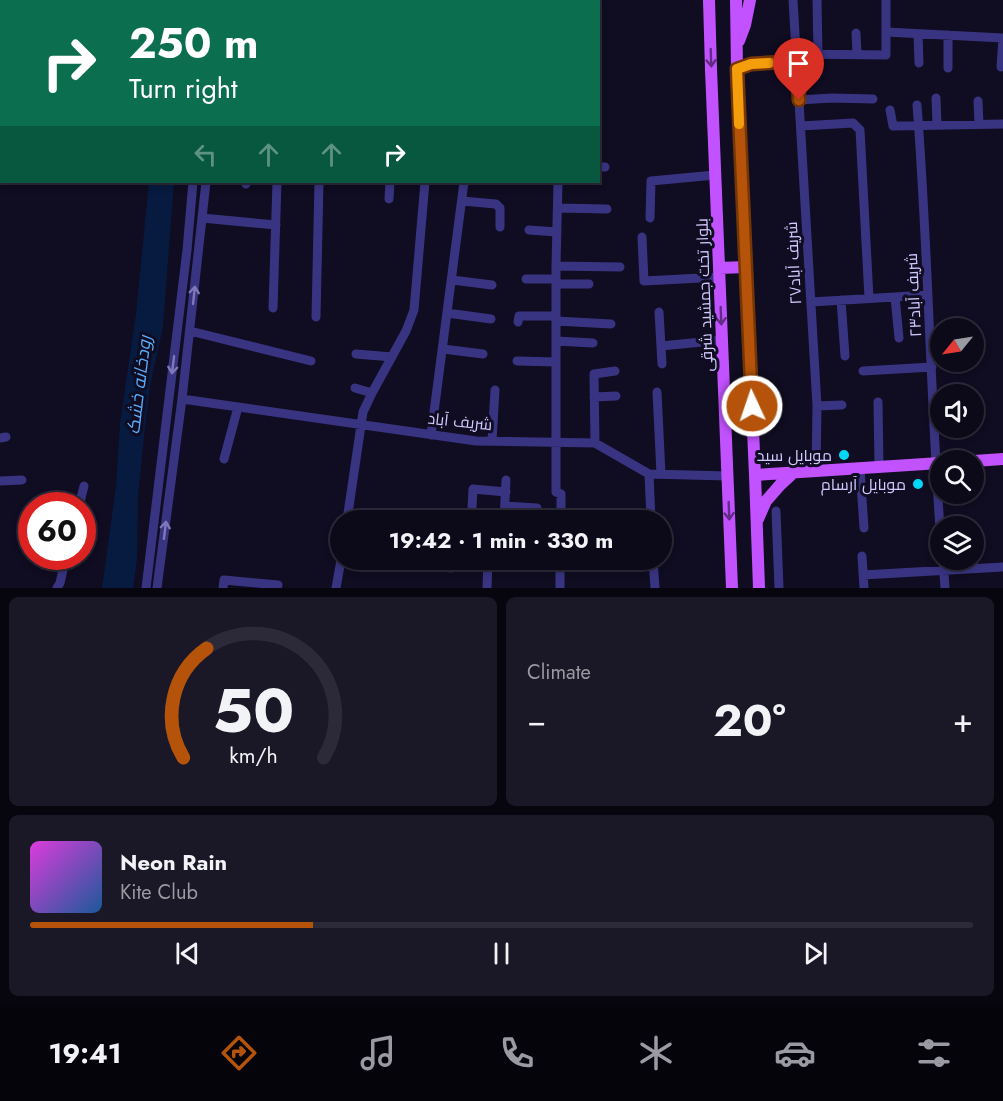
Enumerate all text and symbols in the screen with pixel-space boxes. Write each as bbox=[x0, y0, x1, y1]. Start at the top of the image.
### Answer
text: 250 m bbox=[129, 13, 259, 74]
icon: right bbox=[30, 24, 108, 102]
pin bbox=[773, 38, 824, 100]
icon: arrive bbox=[782, 47, 815, 80]
one-way arrow bbox=[705, 48, 716, 68]
text: Turn right bbox=[129, 69, 237, 108]
icon: left bbox=[189, 138, 222, 171]
icon: ahead bbox=[252, 138, 285, 171]
icon: ahead bbox=[315, 138, 348, 171]
icon: right bbox=[378, 138, 411, 171]
street label: بلوار تخت جمشید شرقی bbox=[690, 218, 719, 372]
street label: شریف آباد۲۷ bbox=[780, 221, 807, 305]
street label: شریف آباد۲۳ bbox=[900, 252, 927, 338]
one-way arrow bbox=[189, 285, 200, 305]
one-way arrow bbox=[716, 306, 727, 326]
north arrow bbox=[930, 318, 984, 372]
map controls bbox=[930, 318, 984, 570]
water label: رودخانه خشک bbox=[120, 333, 158, 436]
one-way arrow bbox=[167, 354, 178, 374]
position arrow bbox=[720, 374, 784, 438]
button: sound bbox=[930, 384, 984, 438]
street label: شریف آباد bbox=[427, 407, 493, 436]
place label: موبایل سید bbox=[757, 444, 832, 467]
marker: موبایل سید bbox=[837, 448, 851, 462]
button: search bbox=[930, 450, 984, 504]
place label: موبایل آرسام bbox=[821, 473, 906, 496]
marker: موبایل آرسام bbox=[911, 477, 925, 491]
speed limit sign: 60 bbox=[18, 492, 96, 570]
one-way arrow bbox=[723, 501, 734, 521]
button: layers bbox=[930, 516, 984, 570]
one-way arrow bbox=[159, 521, 170, 540]
text: 19:42 · 1 min · 330 m bbox=[389, 524, 613, 556]
text: Climate bbox=[527, 658, 591, 687]
text: 50 bbox=[212, 665, 294, 755]
text: 20° bbox=[713, 688, 786, 753]
text: − bbox=[527, 697, 546, 744]
text: + bbox=[953, 697, 973, 744]
text: km/h bbox=[229, 741, 277, 772]
text: Neon Rain bbox=[120, 846, 227, 878]
text: Kite Club bbox=[120, 878, 198, 907]
icon: previous bbox=[171, 937, 204, 970]
icon: pause bbox=[485, 937, 518, 970]
icon: next bbox=[799, 937, 832, 970]
icon: directions bbox=[218, 1032, 260, 1074]
icon: music bbox=[357, 1032, 399, 1074]
icon: phone bbox=[496, 1032, 538, 1074]
icon: climate bbox=[635, 1032, 677, 1074]
icon: car bbox=[774, 1032, 816, 1074]
icon: filters bbox=[913, 1032, 955, 1074]
text: 19:41 bbox=[48, 1034, 122, 1073]

